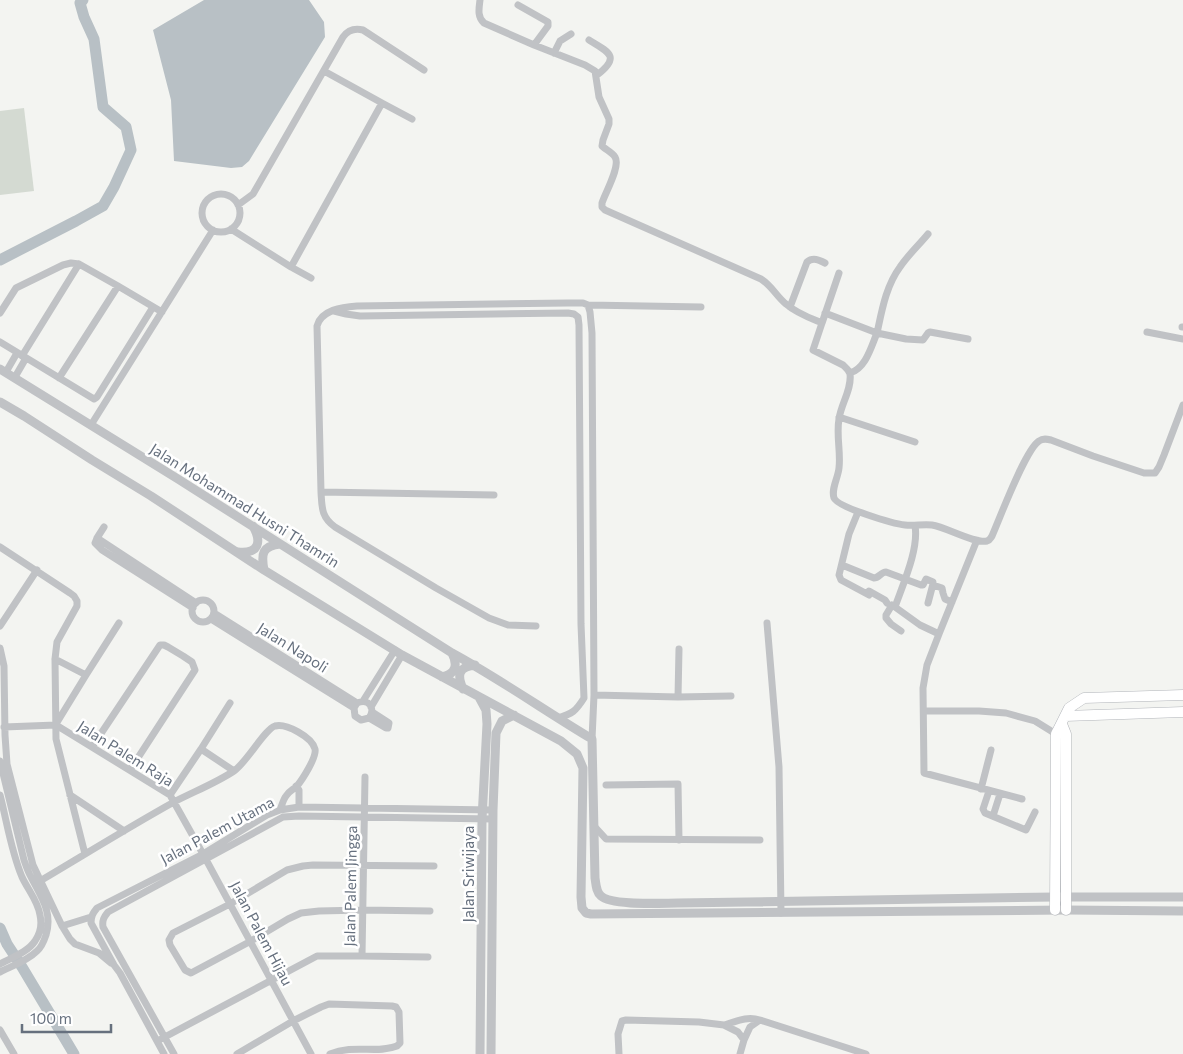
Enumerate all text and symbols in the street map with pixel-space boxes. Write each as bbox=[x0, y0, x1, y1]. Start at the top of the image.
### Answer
street label: Jalan Mohammad Husni Thamrin bbox=[147, 439, 343, 571]
street label: Jalan Napoli bbox=[254, 618, 332, 676]
street label: Jalan Palem Raja bbox=[75, 716, 177, 790]
street label: Jalan Palem Utama bbox=[157, 792, 277, 868]
street label: Jalan Palem Jingga bbox=[340, 825, 360, 947]
street label: Jalan Sriwijaya bbox=[459, 826, 477, 922]
street label: Jalan Palem Hijau bbox=[227, 878, 297, 988]
scale bar bbox=[22, 1002, 111, 1034]
text: 100 m bbox=[30, 1009, 72, 1027]

